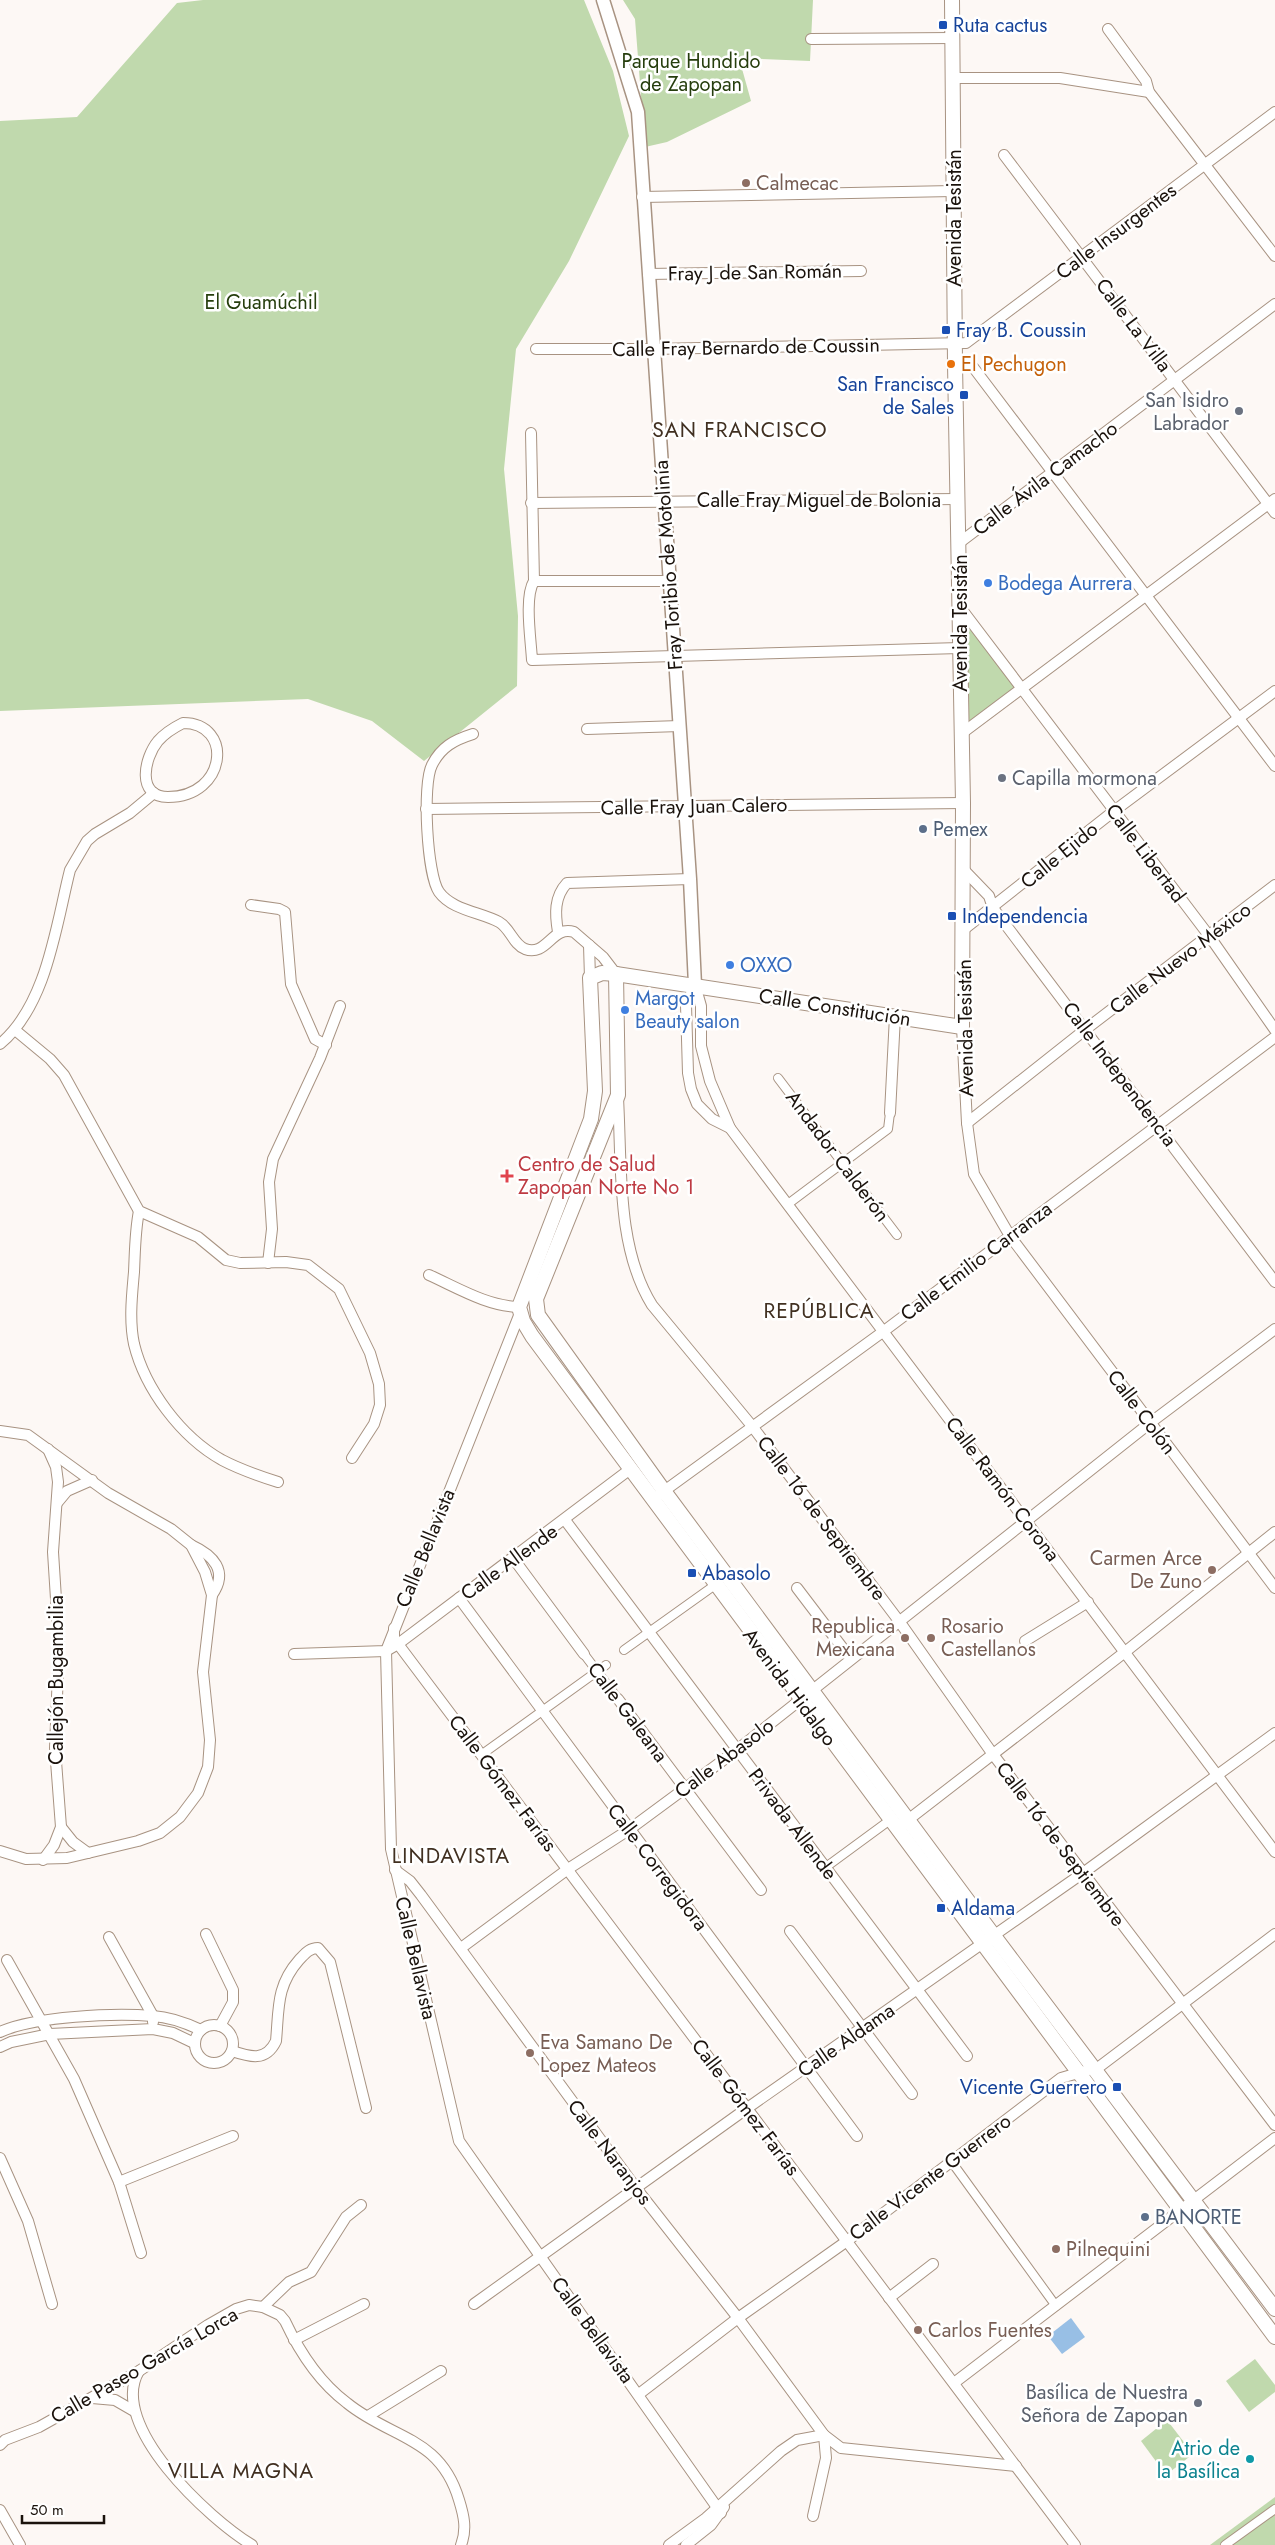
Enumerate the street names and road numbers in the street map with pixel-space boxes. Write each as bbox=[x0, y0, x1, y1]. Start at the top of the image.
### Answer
street label: Avenida Tesistán bbox=[940, 149, 969, 287]
street label: Calle Insurgentes bbox=[1050, 176, 1183, 287]
street label: Fray J de San Román bbox=[668, 256, 842, 289]
street label: Calle La Villa bbox=[1089, 272, 1178, 378]
street label: Calle Fray Bernardo de Coussin bbox=[612, 331, 880, 364]
street label: Calle Ávila Camacho bbox=[967, 414, 1124, 543]
street label: Fray Toribio de Motolinía bbox=[647, 459, 690, 671]
street label: Calle Fray Miguel de Bolonia bbox=[697, 486, 941, 515]
street label: Avenida Tesistán bbox=[946, 554, 975, 692]
street label: Calle Fray Juan Calero bbox=[600, 790, 788, 823]
street label: Calle Libertad bbox=[1099, 798, 1193, 909]
street label: Calle Ejido bbox=[1014, 815, 1104, 896]
street label: Calle Nuevo México bbox=[1103, 895, 1257, 1021]
street label: Avenida Tesistán bbox=[950, 959, 981, 1097]
street label: Calle Constitución bbox=[757, 981, 913, 1034]
street label: Calle Independencia bbox=[1055, 996, 1184, 1153]
street label: Andador Calderón bbox=[779, 1085, 897, 1228]
street label: Calle Emilio Carranza bbox=[894, 1195, 1058, 1328]
street label: Calle Colón bbox=[1100, 1364, 1183, 1461]
street label: Calle Ramón Corona bbox=[938, 1411, 1067, 1568]
street label: Calle 16 de Septiembre bbox=[750, 1430, 893, 1607]
street label: Calle Bellavista bbox=[389, 1485, 462, 1612]
street label: Calle Allende bbox=[455, 1517, 564, 1608]
street label: Callejón Bugambilia bbox=[42, 1595, 71, 1765]
street label: Avenida Hidalgo bbox=[736, 1622, 844, 1752]
street label: Calle Galeana bbox=[580, 1656, 675, 1768]
street label: Calle Gómez Farías bbox=[441, 1709, 564, 1858]
street label: Calle Abasolo bbox=[669, 1711, 780, 1805]
street label: Calle 16 de Septiembre bbox=[989, 1756, 1132, 1933]
street label: Privada Allende bbox=[741, 1762, 844, 1886]
street label: Calle Corregidora bbox=[600, 1798, 715, 1937]
street label: Calle Bellavista bbox=[387, 1894, 444, 2023]
street label: Calle Aldama bbox=[792, 1996, 901, 2085]
street label: Calle Gómez Farías bbox=[684, 2033, 807, 2182]
street label: Calle Naranjos bbox=[560, 2094, 659, 2211]
street label: Calle Vicente Guerrero bbox=[843, 2107, 1017, 2248]
street label: Calle Bellavista bbox=[544, 2271, 641, 2390]
street label: Calle Paseo García Lorca bbox=[45, 2300, 243, 2431]

